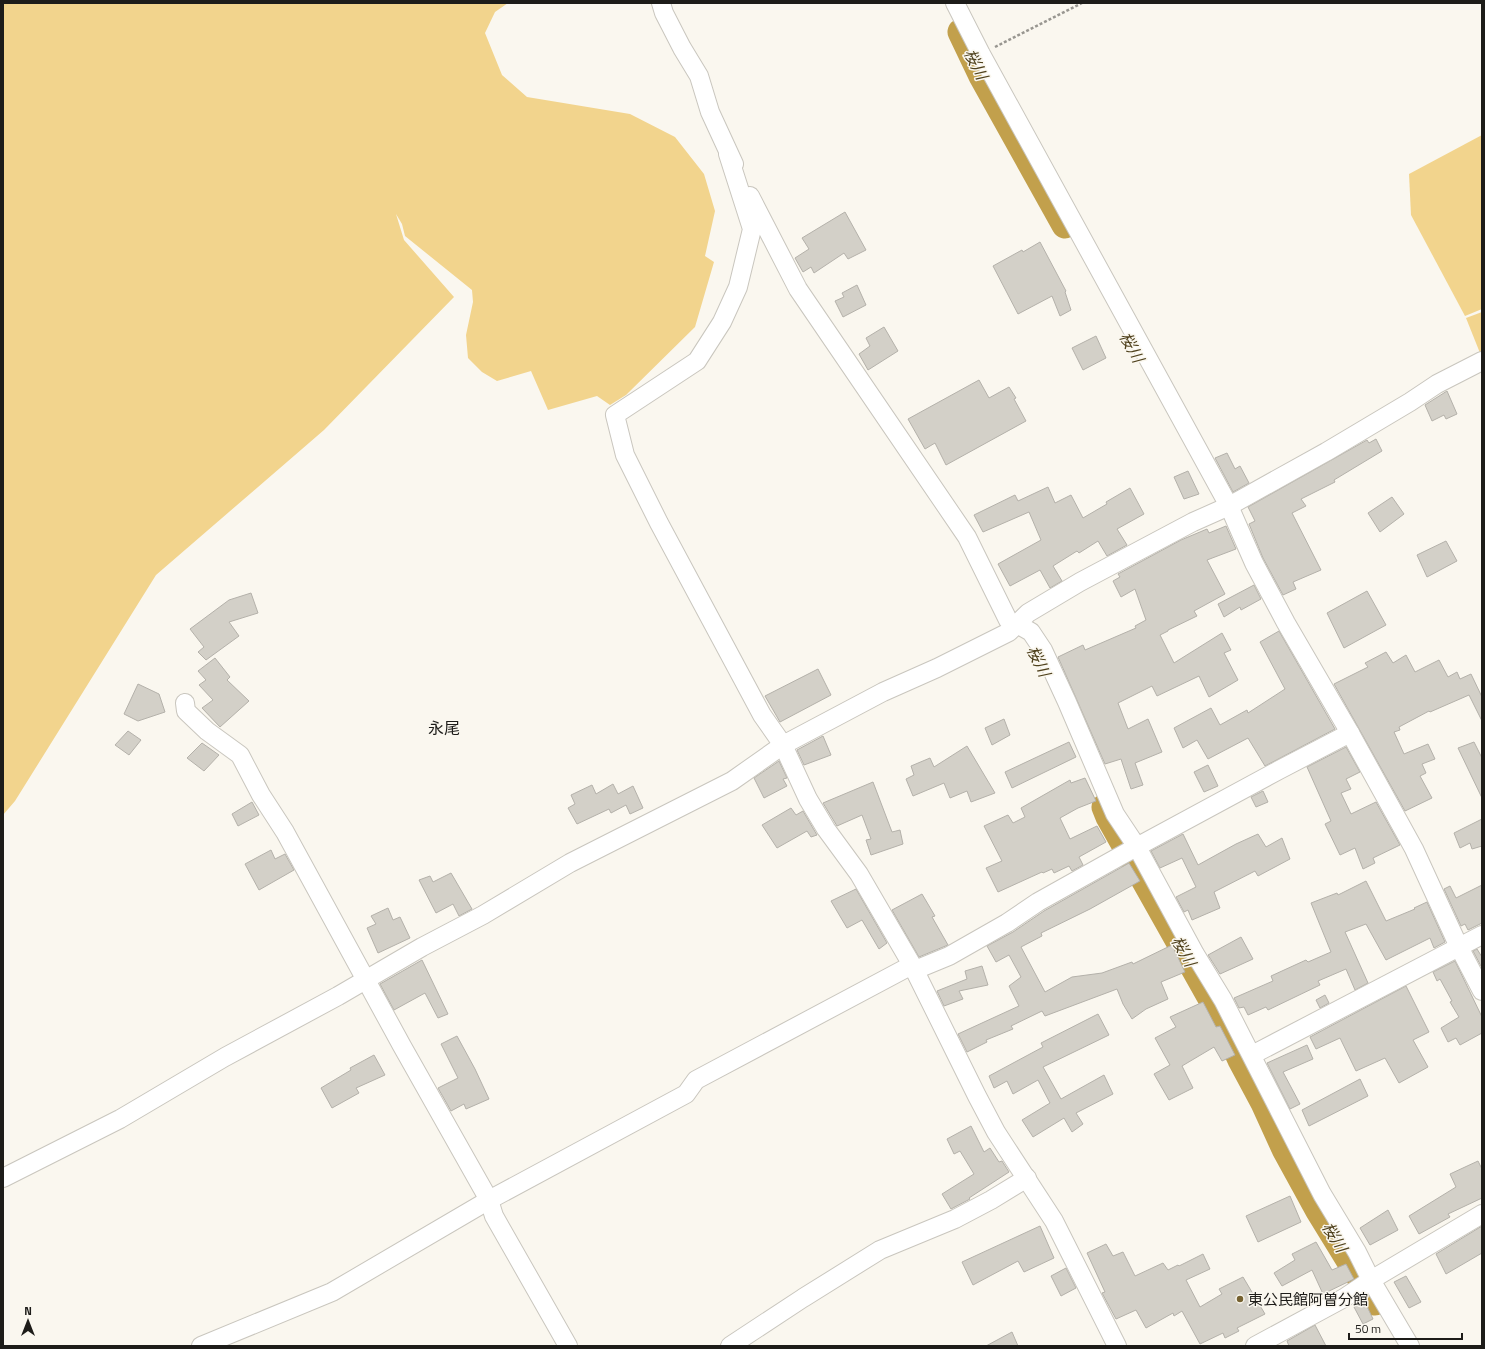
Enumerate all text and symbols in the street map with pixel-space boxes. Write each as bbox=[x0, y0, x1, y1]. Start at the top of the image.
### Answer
water label: 桜川 bbox=[958, 44, 995, 85]
water label: 桜川 bbox=[1114, 327, 1151, 369]
water label: 桜川 bbox=[1021, 641, 1058, 682]
district label: 永尾 bbox=[428, 716, 460, 740]
water label: 桜川 bbox=[1166, 931, 1203, 973]
water label: 桜川 bbox=[1316, 1217, 1355, 1259]
place label: 東公民館阿曽分館 bbox=[1248, 1288, 1368, 1311]
marker: 東公民館阿曽分館 bbox=[1235, 1294, 1245, 1304]
north arrow bbox=[8, 1301, 48, 1341]
text: N bbox=[24, 1303, 32, 1319]
scale bar bbox=[1349, 1315, 1462, 1341]
text: 50 m bbox=[1355, 1319, 1381, 1338]

